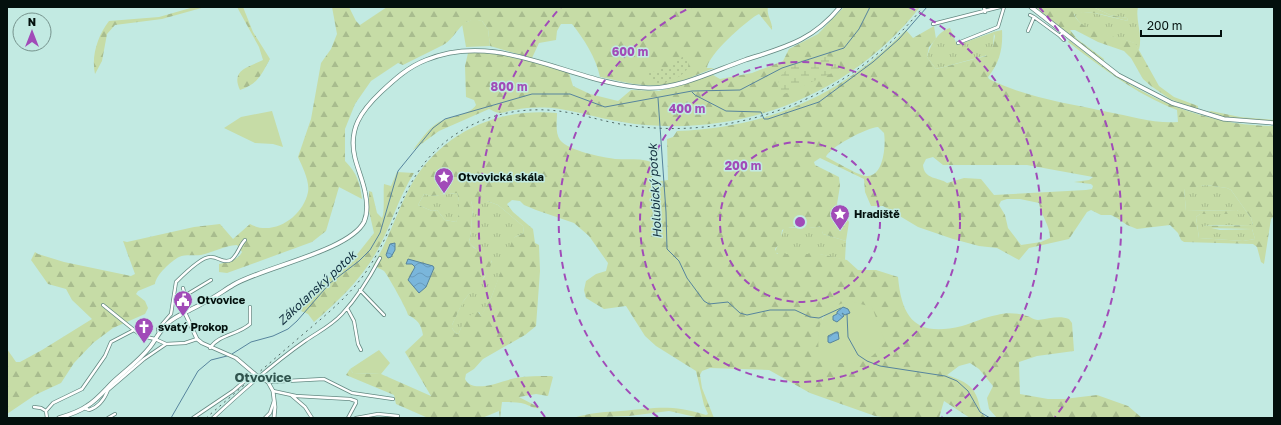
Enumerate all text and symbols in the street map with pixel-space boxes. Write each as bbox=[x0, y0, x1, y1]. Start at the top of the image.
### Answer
north arrow bbox=[12, 12, 52, 52]
scale bar bbox=[1141, 12, 1221, 38]
text: N bbox=[28, 15, 36, 28]
text: 200 m bbox=[1147, 18, 1182, 33]
text: 600 m bbox=[612, 44, 648, 59]
text: 800 m bbox=[491, 79, 527, 94]
text: 400 m bbox=[669, 101, 705, 116]
water label: Holubický potok bbox=[644, 142, 664, 239]
text: 200 m bbox=[725, 158, 761, 173]
place icon: Otvovická skála bbox=[433, 166, 455, 194]
place label: Otvovická skála bbox=[458, 170, 544, 183]
place icon: Hradiště bbox=[829, 203, 851, 231]
place label: Hradiště bbox=[854, 207, 900, 220]
centre of rings bbox=[793, 215, 807, 229]
water label: Zákolanský potok bbox=[274, 247, 360, 328]
public building icon: Otvovice bbox=[172, 289, 194, 317]
place label: Otvovice bbox=[197, 293, 246, 306]
church icon: svatý Prokop bbox=[133, 316, 155, 344]
place label: svatý Prokop bbox=[158, 320, 228, 333]
district label: Otvovice bbox=[235, 369, 292, 385]

